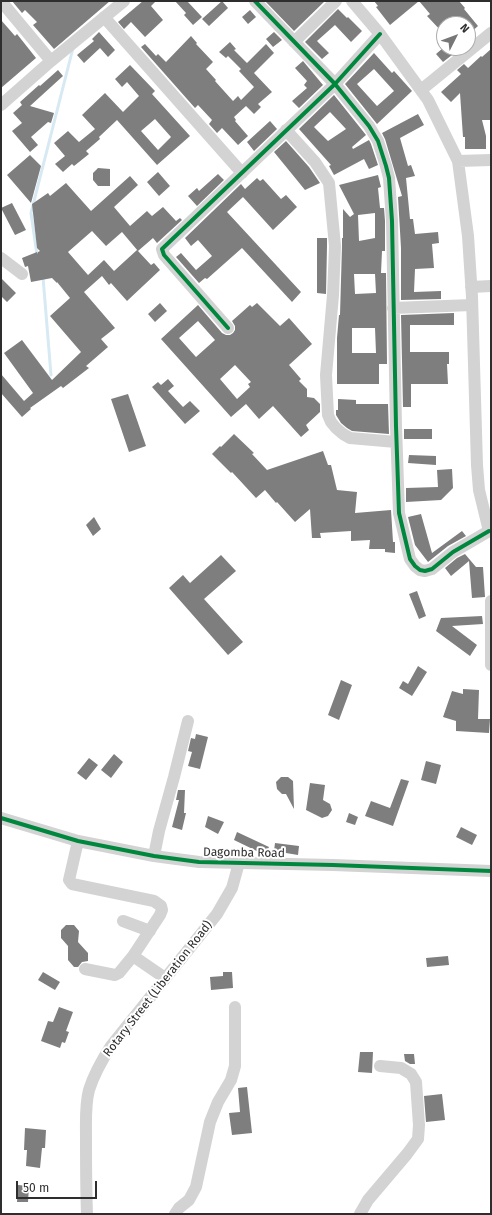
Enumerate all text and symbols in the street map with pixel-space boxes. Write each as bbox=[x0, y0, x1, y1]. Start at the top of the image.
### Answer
north arrow bbox=[436, 16, 476, 56]
text: N bbox=[457, 21, 472, 35]
street label: Dagomba Road bbox=[203, 845, 285, 861]
street label: Rotary Street (Liberation Road) bbox=[100, 918, 216, 1060]
scale bar bbox=[18, 1173, 99, 1199]
text: 50 m bbox=[23, 1181, 49, 1195]

